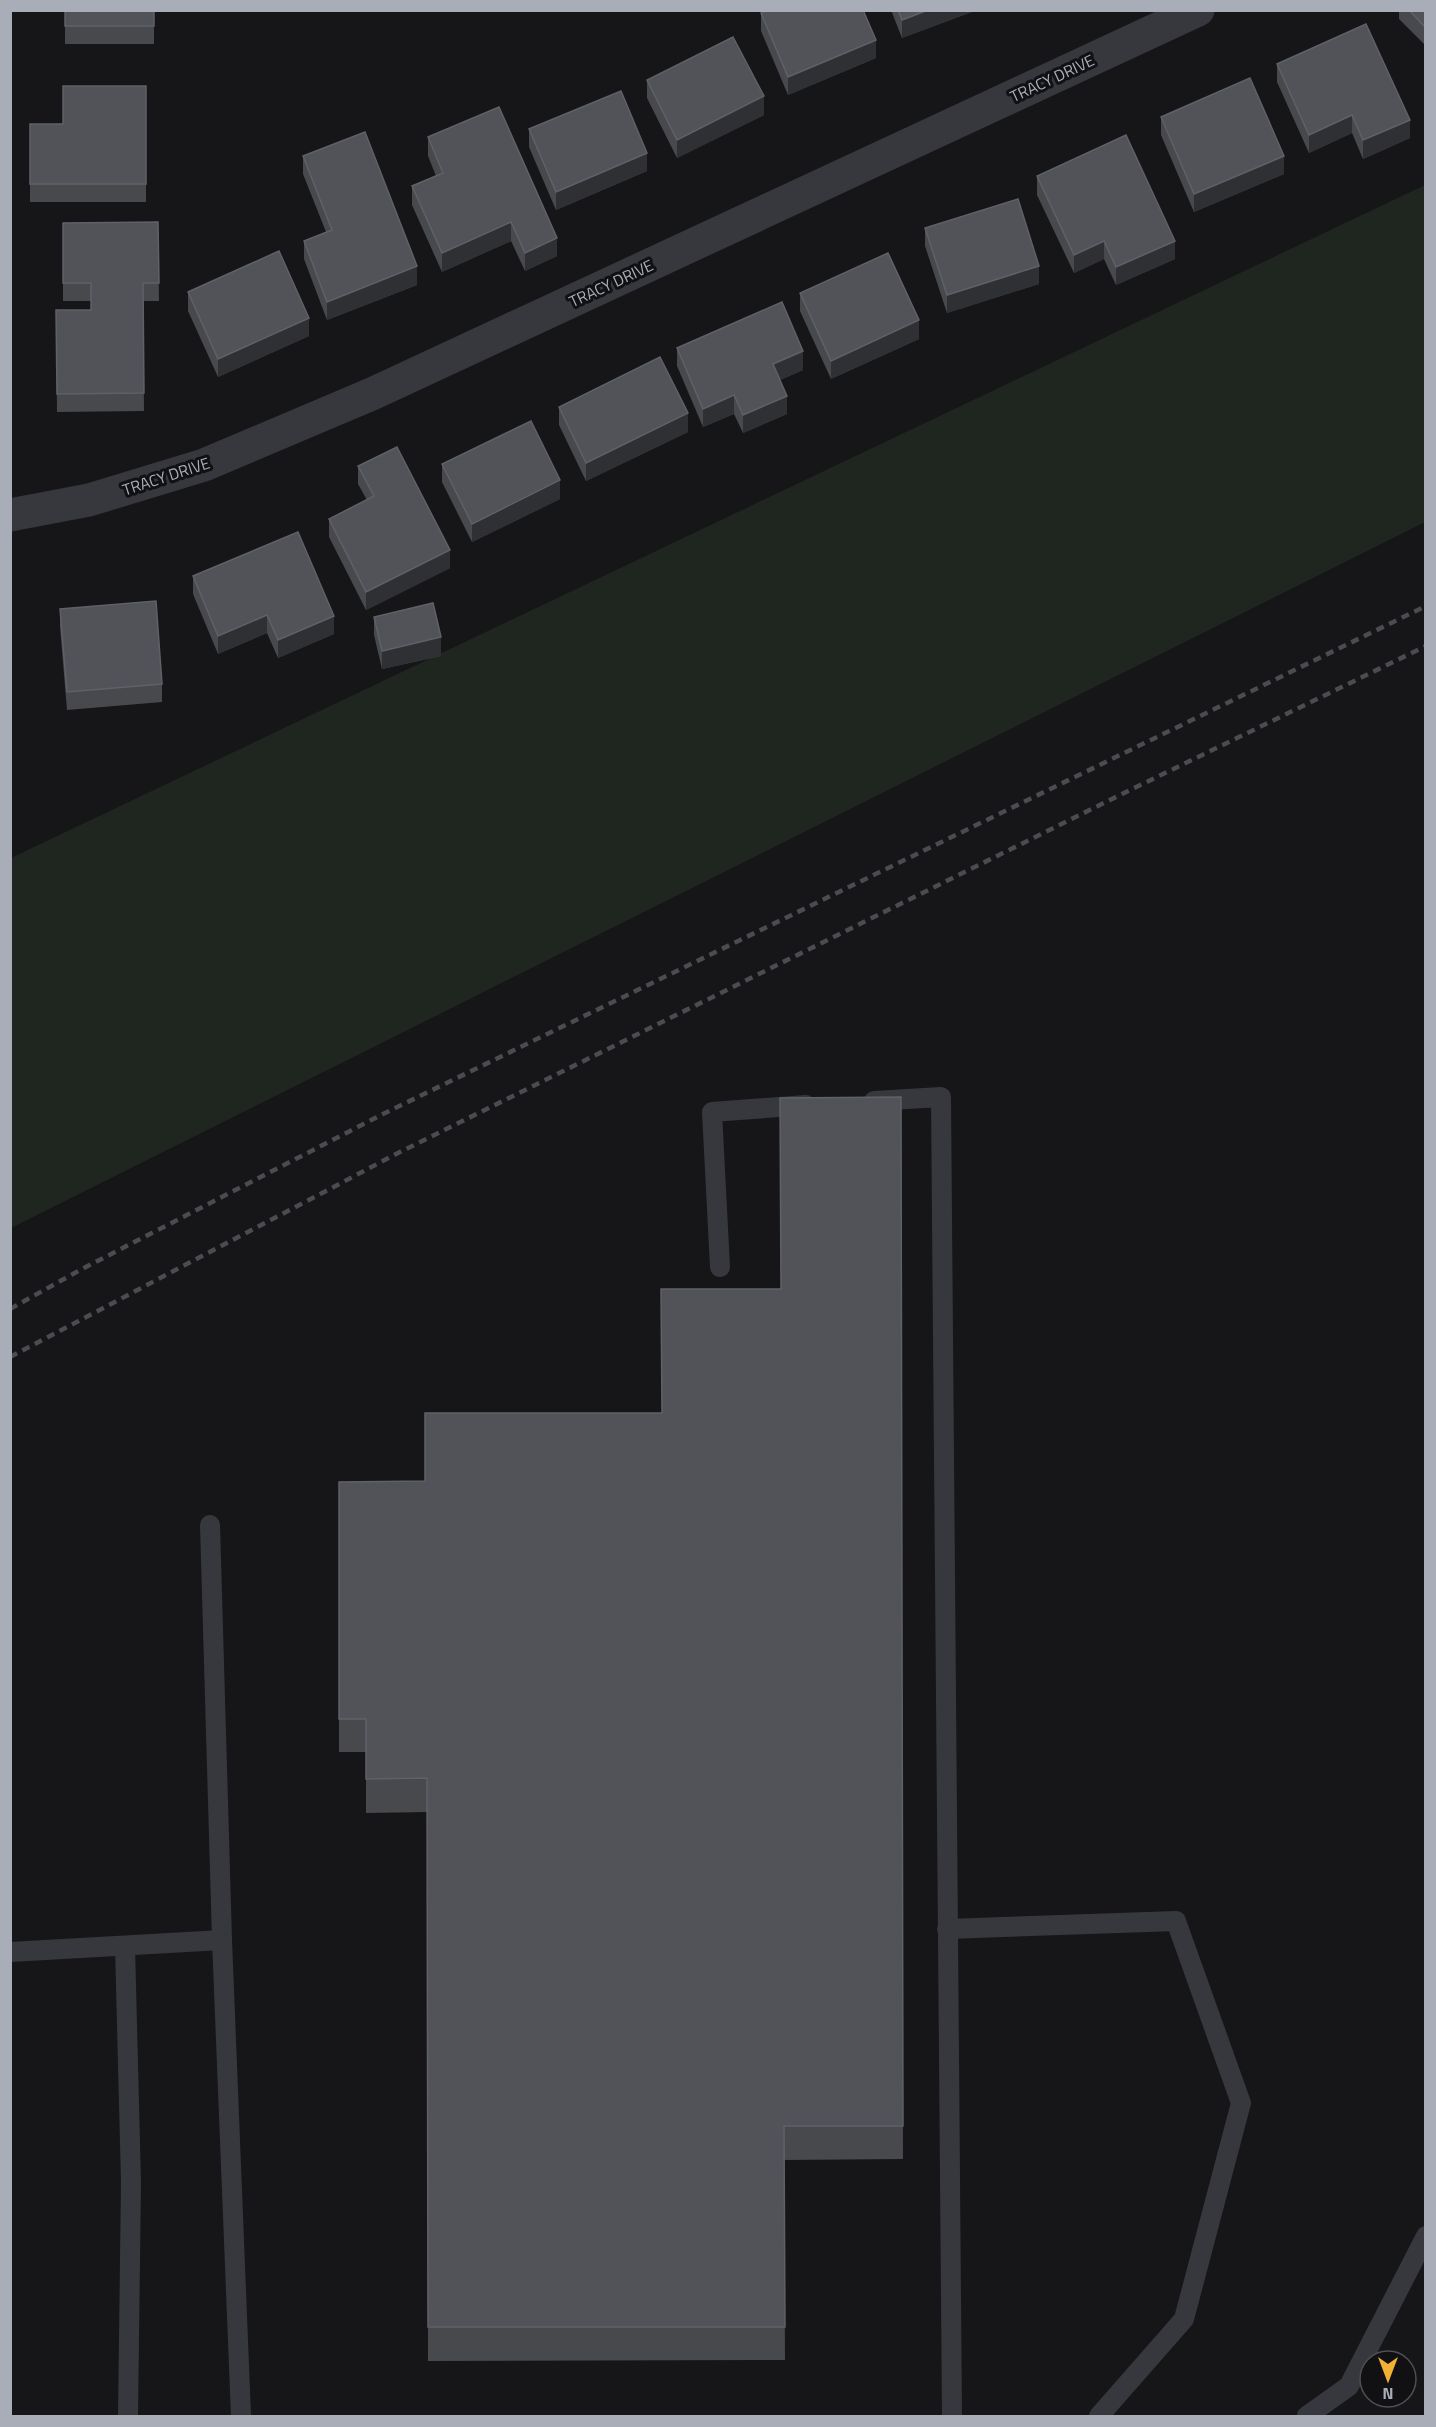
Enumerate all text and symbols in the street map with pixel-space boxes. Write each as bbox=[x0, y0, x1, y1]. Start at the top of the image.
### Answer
street label: TRACY DRIVE bbox=[1006, 48, 1098, 108]
street label: TRACY DRIVE bbox=[565, 253, 657, 313]
street label: TRACY DRIVE bbox=[119, 451, 213, 501]
north arrow bbox=[1358, 2349, 1418, 2409]
text: N bbox=[1382, 2382, 1394, 2406]

